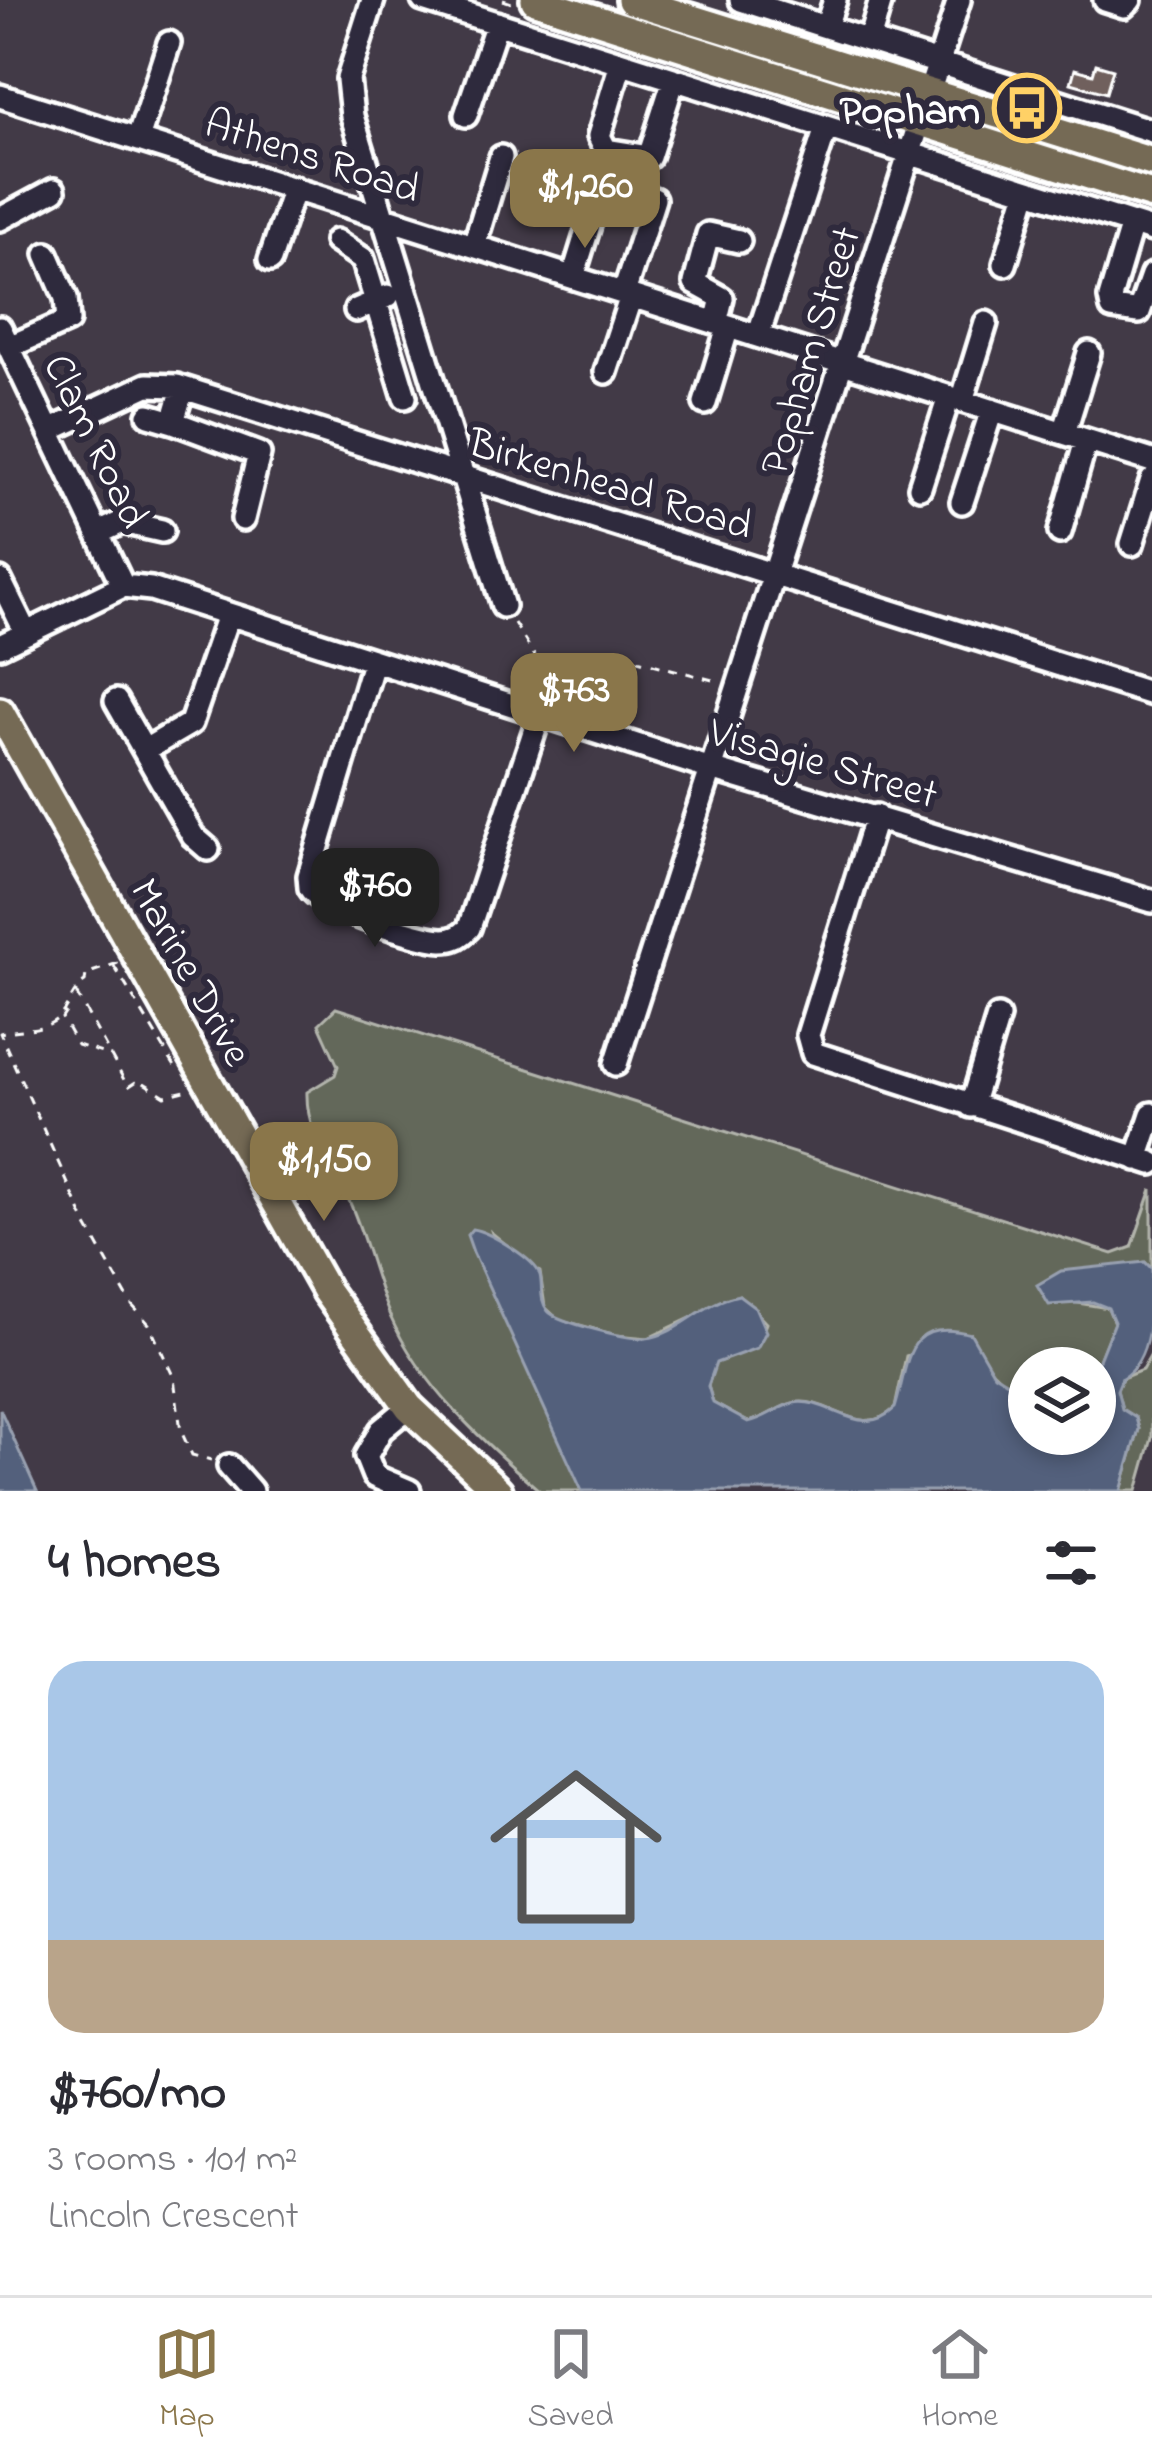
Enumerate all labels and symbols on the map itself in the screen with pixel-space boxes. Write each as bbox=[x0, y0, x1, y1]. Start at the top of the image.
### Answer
bus stop icon: Popham bbox=[992, 73, 1062, 143]
place label: Popham bbox=[840, 82, 980, 143]
street label: Athens Road bbox=[196, 95, 427, 222]
pin: $1,260 bbox=[487, 149, 683, 251]
street label: Popham Street bbox=[746, 220, 879, 483]
street label: Clam Road bbox=[25, 344, 162, 539]
street label: Birkenhead Road bbox=[459, 414, 759, 558]
pin: $763 bbox=[503, 653, 645, 755]
street label: Visagie Street bbox=[700, 703, 944, 827]
pin: $760 bbox=[304, 848, 446, 950]
street label: Marine Drive bbox=[112, 868, 266, 1078]
pin: $1,150 bbox=[226, 1122, 422, 1224]

